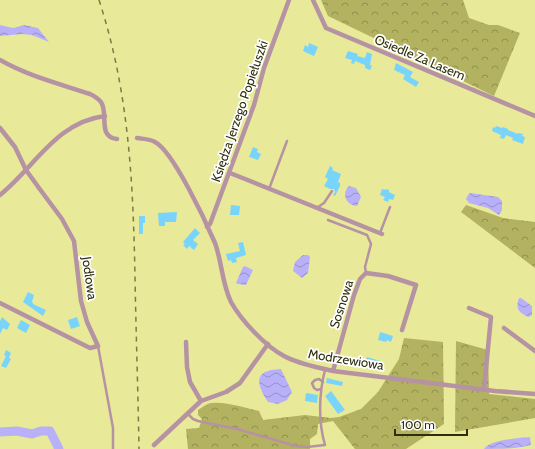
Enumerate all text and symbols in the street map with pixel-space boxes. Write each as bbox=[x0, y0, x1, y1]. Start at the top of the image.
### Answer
street label: Osiedle Za Lasem bbox=[372, 31, 468, 83]
street label: Księdza Jerzego Popiełuszki bbox=[207, 38, 271, 184]
street label: Jodłowa bbox=[79, 254, 101, 301]
street label: Sosnowa bbox=[326, 277, 357, 330]
street label: Modrzewiowa bbox=[307, 345, 386, 373]
scale bar bbox=[395, 411, 467, 437]
text: 100 m bbox=[401, 417, 435, 432]

